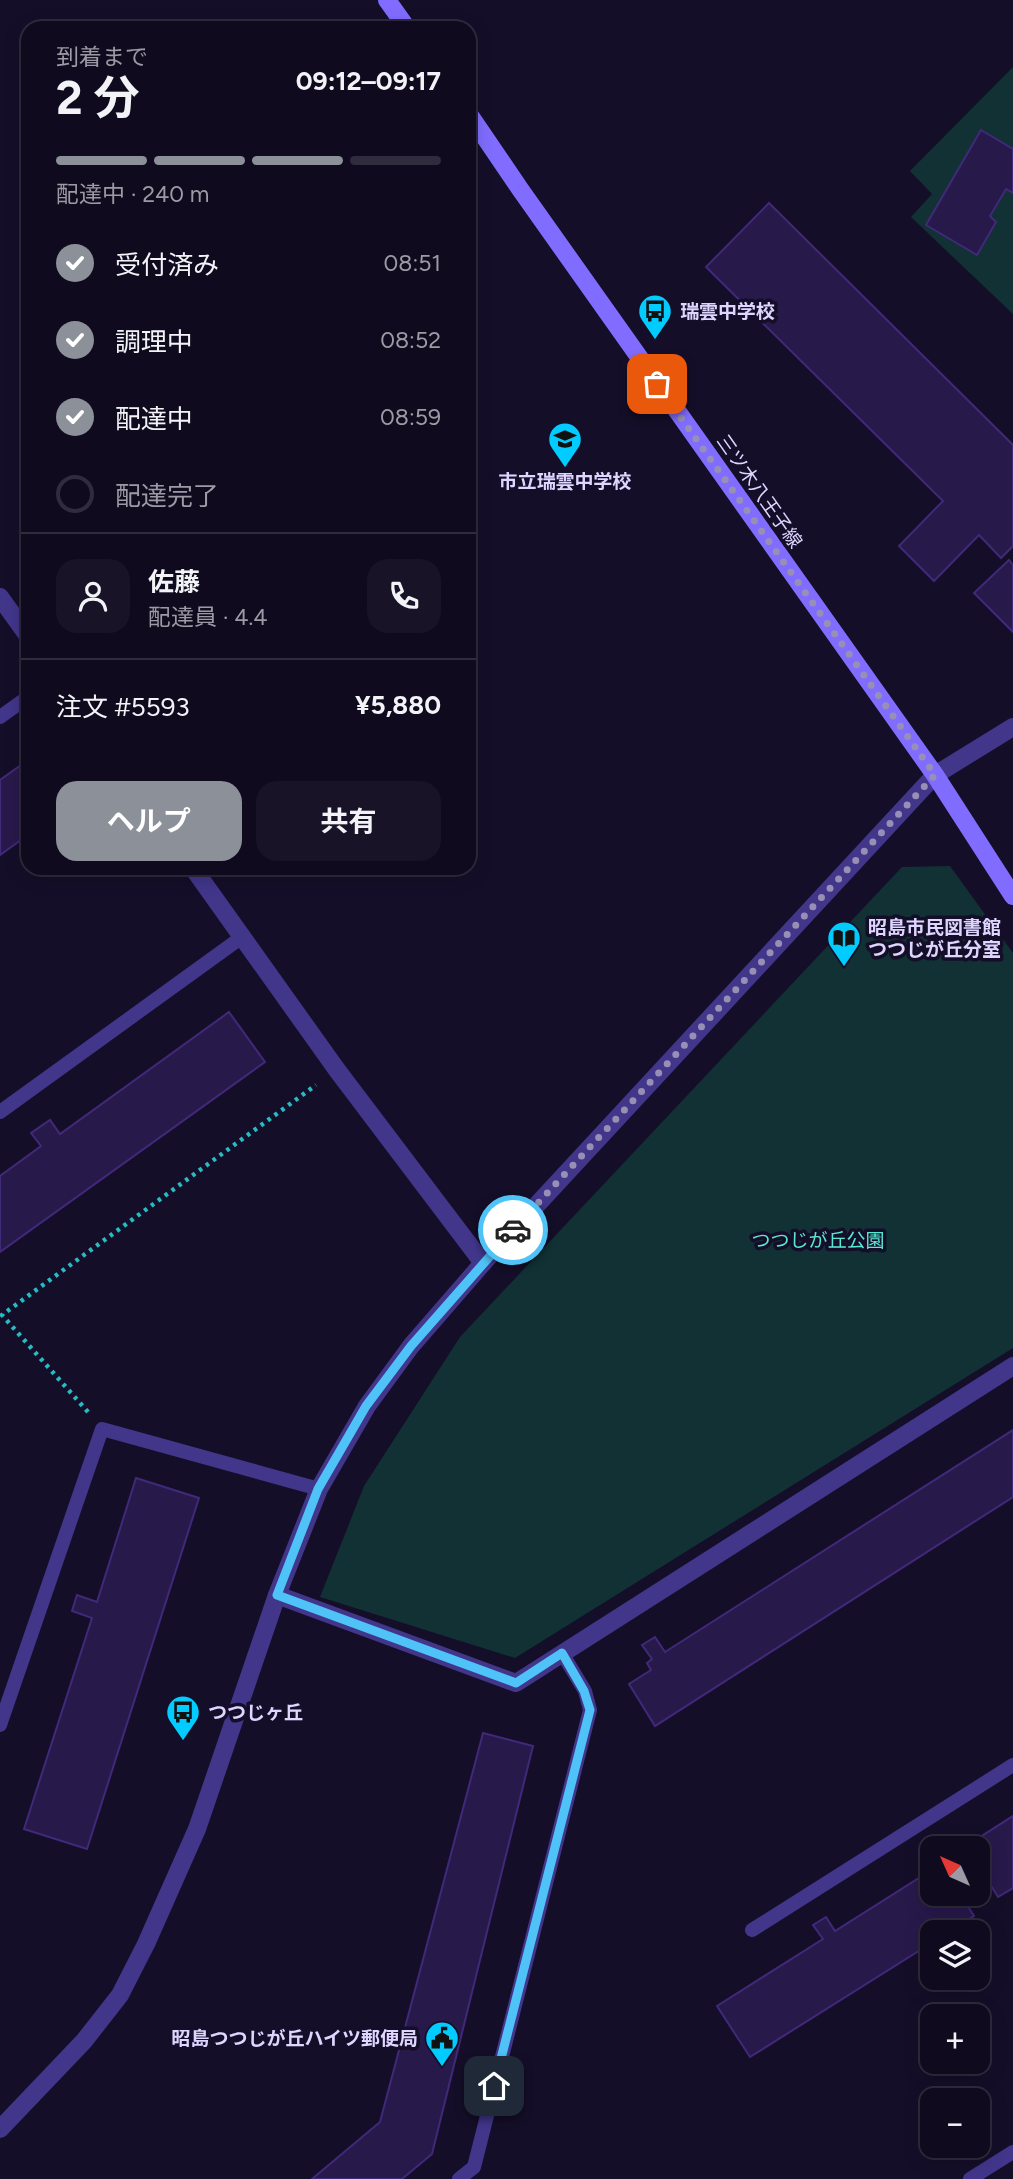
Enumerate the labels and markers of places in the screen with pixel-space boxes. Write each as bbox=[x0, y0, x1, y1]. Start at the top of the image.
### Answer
bus stop icon: 瑞雲中学校 bbox=[636, 292, 674, 341]
place label: 瑞雲中学校 bbox=[680, 300, 775, 323]
pin bbox=[627, 354, 687, 414]
school or university icon: 市立瑞雲中学校 bbox=[546, 420, 584, 469]
place label: 市立瑞雲中学校 bbox=[498, 470, 632, 493]
place label: 昭島市民図書館 つつじが丘分室 bbox=[868, 916, 1001, 961]
library icon: 昭島市民図書館 つつじが丘分室 bbox=[825, 919, 863, 968]
bus stop icon: つつじヶ丘 bbox=[164, 1693, 202, 1742]
place label: つつじヶ丘 bbox=[208, 1701, 303, 1724]
public building icon: 昭島つつじが丘ハイツ郵便局 bbox=[423, 2019, 461, 2068]
place label: 昭島つつじが丘ハイツ郵便局 bbox=[171, 2027, 418, 2050]
pin bbox=[464, 2056, 524, 2116]

